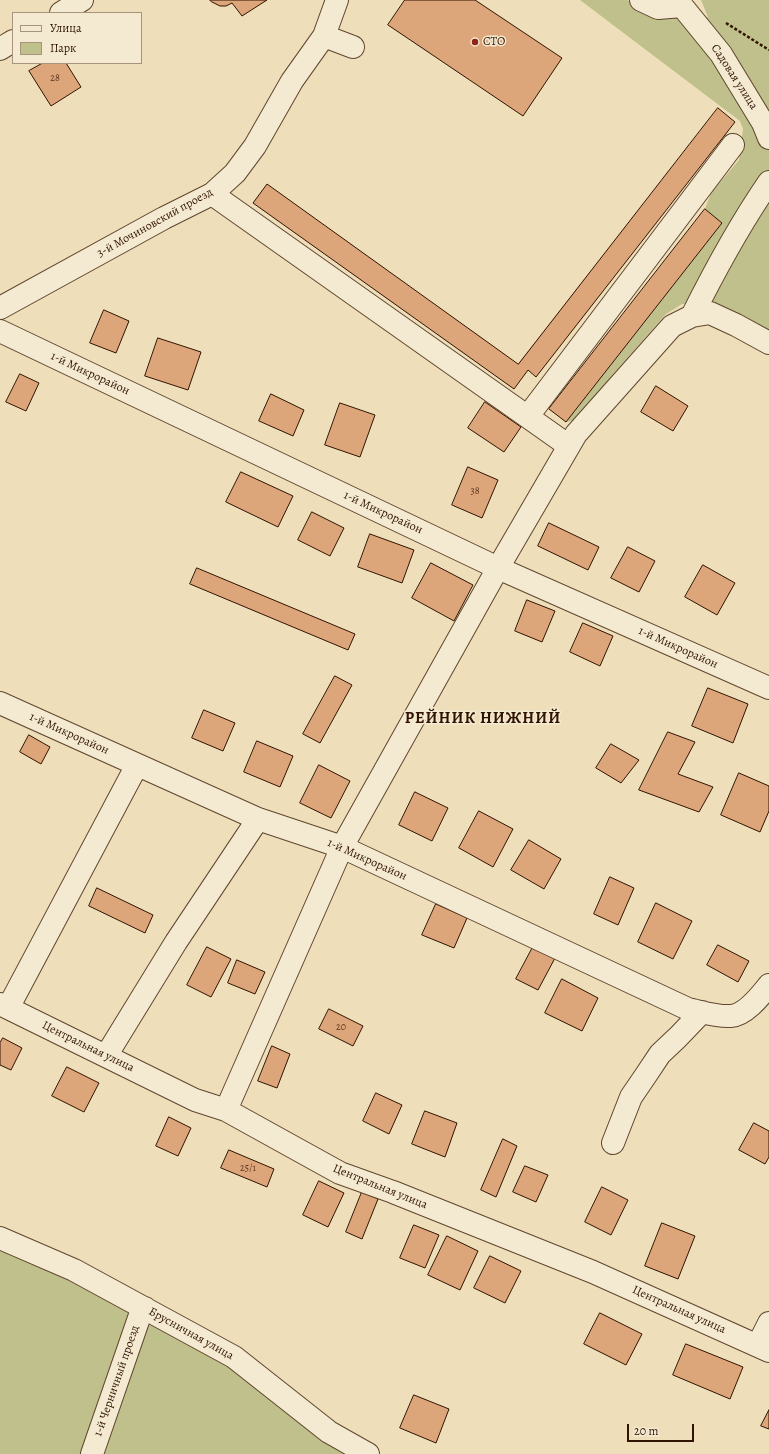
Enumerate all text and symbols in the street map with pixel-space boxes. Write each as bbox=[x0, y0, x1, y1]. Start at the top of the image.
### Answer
legend bbox=[12, 12, 142, 64]
text: Улица bbox=[50, 20, 81, 36]
place label: СТО bbox=[483, 35, 505, 49]
marker: СТО bbox=[470, 37, 480, 47]
text: Парк bbox=[50, 40, 76, 56]
street label: Садовая улица bbox=[708, 42, 760, 112]
house number: 28 bbox=[50, 73, 60, 85]
street label: 3-й Мочиновский проезд bbox=[95, 185, 215, 261]
street label: 1-й Микрорайон bbox=[48, 349, 132, 399]
house number: 38 bbox=[470, 486, 480, 498]
street label: 1-й Микрорайон bbox=[341, 488, 425, 538]
street label: 1-й Микрорайон bbox=[636, 624, 720, 672]
district label: РЕЙНИК НИЖНИЙ bbox=[405, 709, 561, 729]
street label: 1-й Микрорайон bbox=[27, 710, 111, 758]
street label: 1-й Микрорайон bbox=[325, 836, 409, 884]
street label: Центральная улица bbox=[40, 1018, 136, 1076]
house number: 20 bbox=[336, 1022, 346, 1034]
street label: Центральная улица bbox=[331, 1161, 429, 1213]
house number: 25/1 bbox=[240, 1163, 256, 1175]
street label: Центральная улица bbox=[630, 1283, 728, 1337]
street label: Брусничная улица bbox=[146, 1305, 236, 1363]
street label: 1-й Черничный проезд bbox=[91, 1324, 143, 1438]
scale bar bbox=[629, 1416, 696, 1442]
text: 20 m bbox=[634, 1423, 658, 1439]

